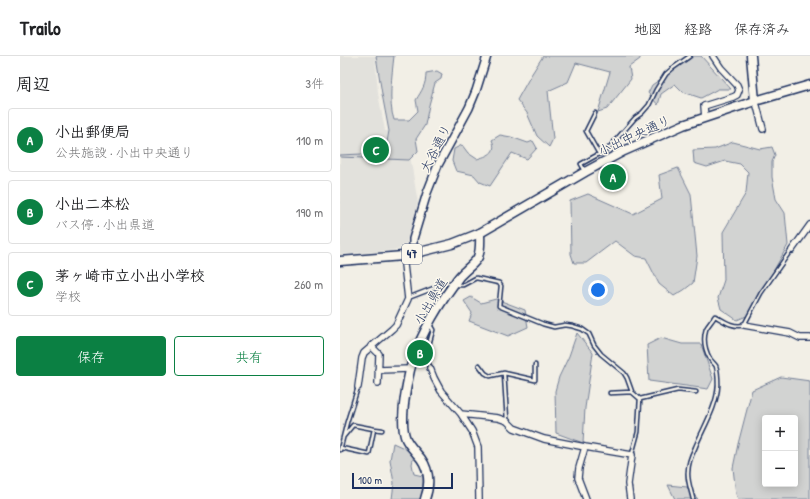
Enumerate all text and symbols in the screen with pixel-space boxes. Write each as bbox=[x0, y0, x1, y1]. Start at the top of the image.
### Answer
text: Trailo bbox=[20, 15, 61, 41]
text: 地図 bbox=[634, 19, 662, 38]
text: 経路 bbox=[684, 19, 712, 38]
text: 保存済み bbox=[734, 19, 790, 38]
text: 周辺 bbox=[16, 72, 50, 95]
text: 3件 bbox=[305, 74, 324, 92]
street label: 小出中央通り bbox=[595, 110, 673, 160]
text: 小出郵便局 bbox=[55, 121, 130, 142]
street label: 大谷通り bbox=[415, 121, 455, 175]
text: A bbox=[27, 131, 33, 149]
text: 110 m bbox=[296, 131, 323, 149]
pin: C bbox=[363, 135, 389, 165]
text: 公共施設 · 小出中央通り bbox=[55, 143, 194, 161]
pin: A bbox=[600, 162, 626, 192]
text: 小出二本松 bbox=[55, 193, 130, 214]
text: B bbox=[27, 203, 33, 221]
text: 190 m bbox=[296, 203, 323, 221]
text: バス停 · 小出県道 bbox=[55, 215, 155, 233]
road number: 47 bbox=[402, 244, 422, 264]
text: 茅ヶ崎市立小出小学校 bbox=[55, 265, 205, 286]
street label: 小出県道 bbox=[409, 274, 451, 328]
text: C bbox=[26, 275, 34, 293]
text: 260 m bbox=[294, 275, 323, 293]
your location bbox=[588, 280, 608, 300]
text: 学校 bbox=[55, 287, 81, 305]
button: 保存 bbox=[16, 336, 166, 376]
button: 共有 bbox=[174, 336, 324, 376]
pin: B bbox=[407, 338, 433, 368]
map controls bbox=[762, 415, 798, 487]
button: + bbox=[762, 415, 798, 451]
button: − bbox=[762, 451, 798, 487]
scale bar bbox=[352, 471, 453, 490]
text: 100 m bbox=[358, 473, 382, 487]

